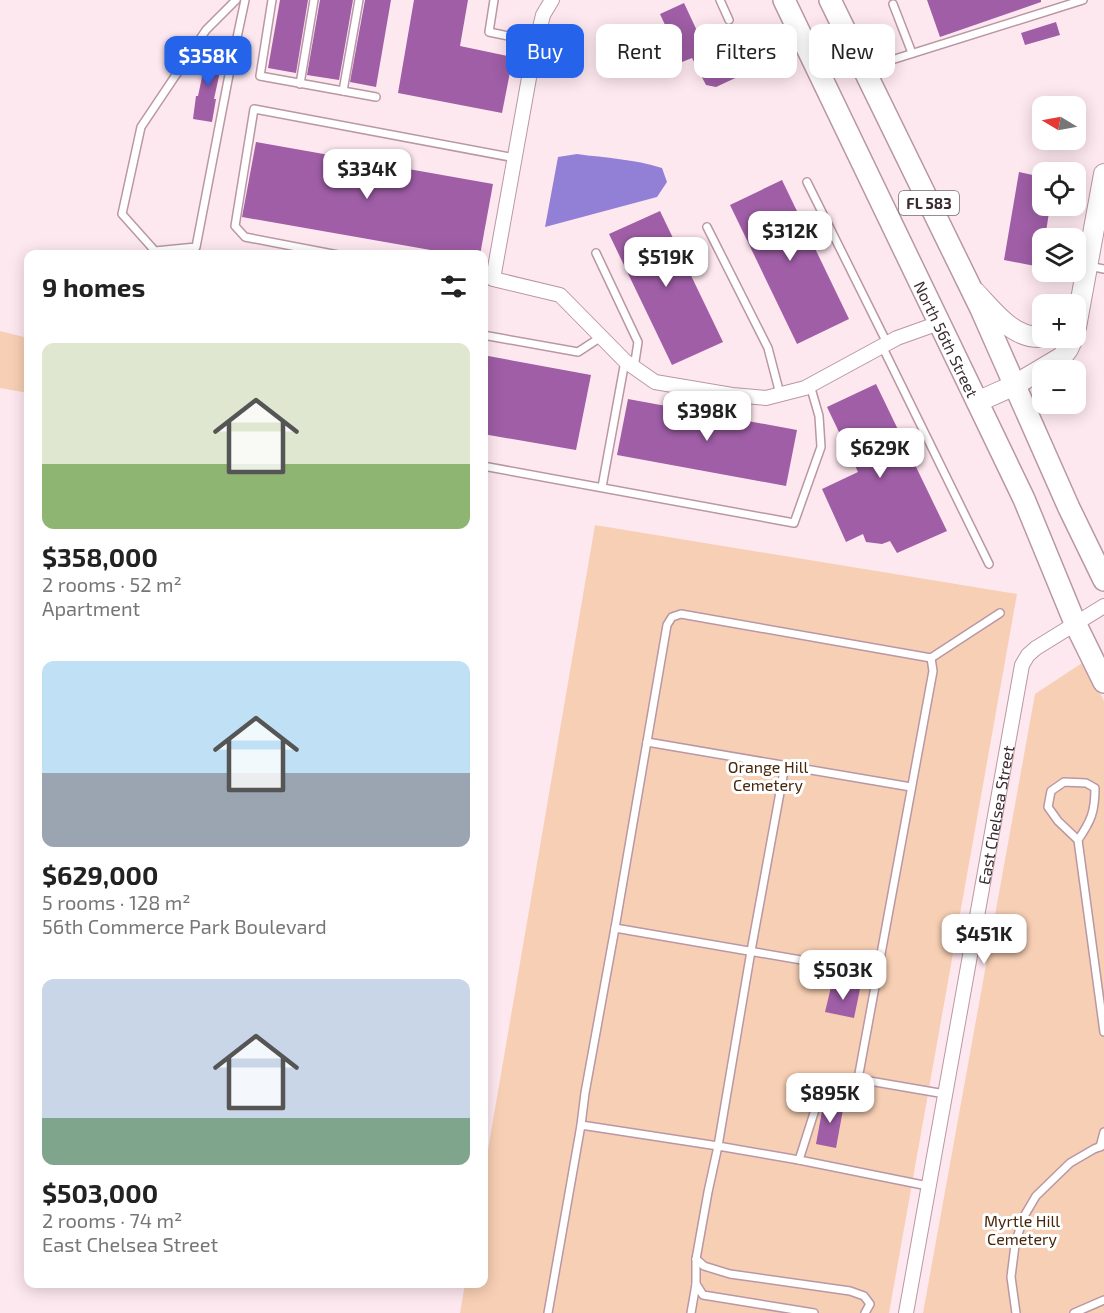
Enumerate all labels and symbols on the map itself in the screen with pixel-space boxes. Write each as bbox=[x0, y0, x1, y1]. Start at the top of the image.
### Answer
pin: $358K bbox=[166, 36, 250, 87]
north arrow bbox=[1032, 96, 1086, 150]
pin: $334K bbox=[325, 149, 409, 200]
road number: FL 583 bbox=[899, 191, 959, 215]
pin: $312K bbox=[748, 211, 832, 262]
pin: $519K bbox=[624, 237, 708, 288]
street label: North 56th Street bbox=[911, 277, 983, 400]
pin: $398K bbox=[665, 391, 749, 442]
pin: $629K bbox=[838, 428, 922, 479]
street label: East Chelsea Street bbox=[973, 744, 1017, 886]
park label: Orange Hill Cemetery bbox=[728, 757, 808, 794]
pin: $451K bbox=[942, 914, 1026, 965]
pin: $503K bbox=[801, 950, 885, 1001]
pin: $895K bbox=[788, 1073, 872, 1124]
park label: Myrtle Hill Cemetery bbox=[984, 1211, 1060, 1248]

